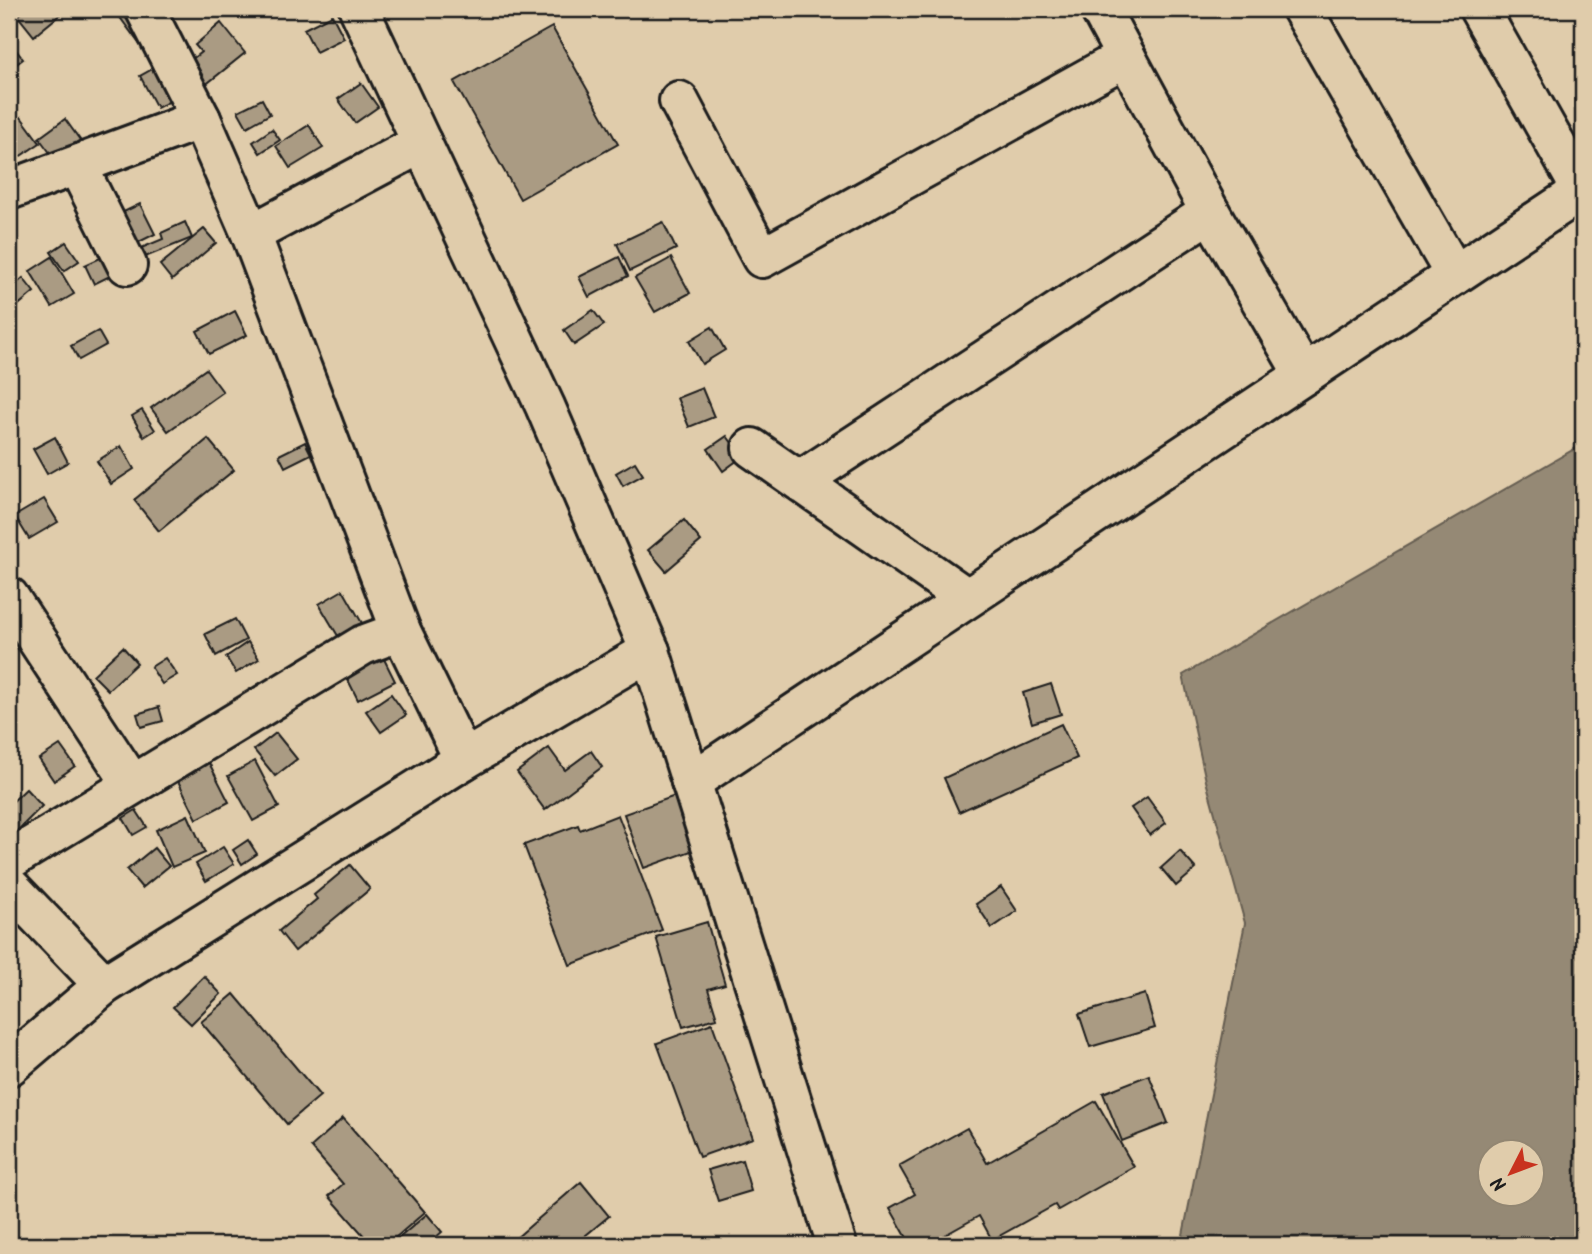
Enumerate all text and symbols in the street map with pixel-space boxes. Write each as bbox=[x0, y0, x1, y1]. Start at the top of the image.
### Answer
north arrow bbox=[1476, 1138, 1546, 1208]
text: N bbox=[1485, 1169, 1515, 1198]

